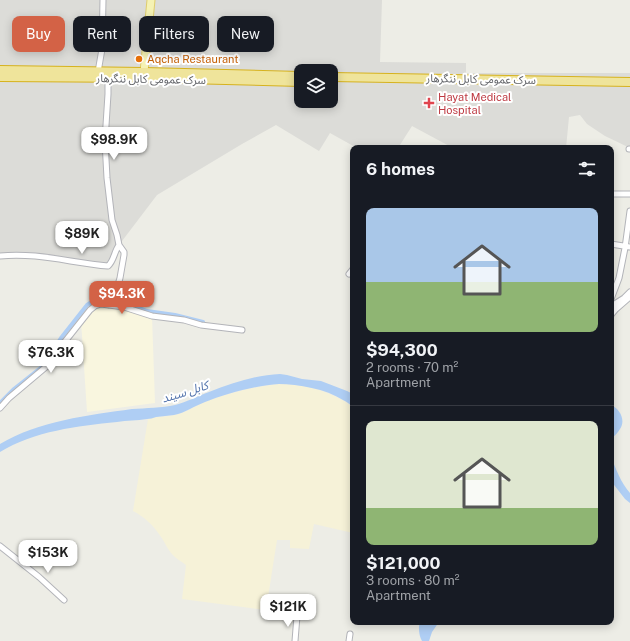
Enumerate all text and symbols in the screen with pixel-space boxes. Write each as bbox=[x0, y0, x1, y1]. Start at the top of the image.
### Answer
chip: Buy bbox=[12, 16, 65, 52]
chip: Rent bbox=[73, 16, 131, 52]
chip: Filters bbox=[139, 16, 209, 52]
chip: New bbox=[217, 16, 274, 52]
place label: Aqcha Restaurant bbox=[147, 53, 238, 65]
marker: Aqcha Restaurant bbox=[134, 54, 144, 64]
map controls bbox=[294, 64, 338, 108]
button: layers bbox=[294, 64, 338, 108]
street label: سرک عمومی کابل ننگرهار bbox=[95, 72, 206, 87]
street label: سرک عمومی کابل ننگرهار bbox=[425, 72, 536, 87]
place label: Hayat Medical Hospital bbox=[438, 91, 511, 116]
marker: Hayat Medical Hospital bbox=[423, 97, 435, 109]
pin: $98.9K bbox=[81, 127, 147, 161]
text: $98.9K bbox=[90, 132, 138, 147]
icon: filters bbox=[576, 158, 598, 180]
text: 6 homes bbox=[366, 159, 435, 179]
pin: $89K bbox=[58, 221, 106, 255]
text: $89K bbox=[64, 226, 100, 241]
icon: home bbox=[446, 234, 518, 306]
pin: $94.3K bbox=[89, 281, 155, 315]
text: $94.3K bbox=[98, 286, 146, 301]
pin: $76.3K bbox=[18, 340, 84, 374]
text: $94,300 bbox=[366, 340, 438, 360]
text: $76.3K bbox=[28, 345, 74, 360]
text: 2 rooms · 70 m² bbox=[366, 360, 458, 375]
text: Apartment bbox=[366, 375, 431, 390]
water label: کابل سيند bbox=[160, 378, 212, 406]
icon: home bbox=[446, 447, 518, 519]
pin: $153K bbox=[20, 540, 76, 574]
text: $153K bbox=[27, 545, 69, 560]
text: $121,000 bbox=[366, 553, 440, 573]
text: 3 rooms · 80 m² bbox=[366, 573, 459, 588]
text: Apartment bbox=[366, 588, 431, 603]
pin: $121K bbox=[260, 594, 316, 628]
text: $121K bbox=[269, 599, 307, 614]

